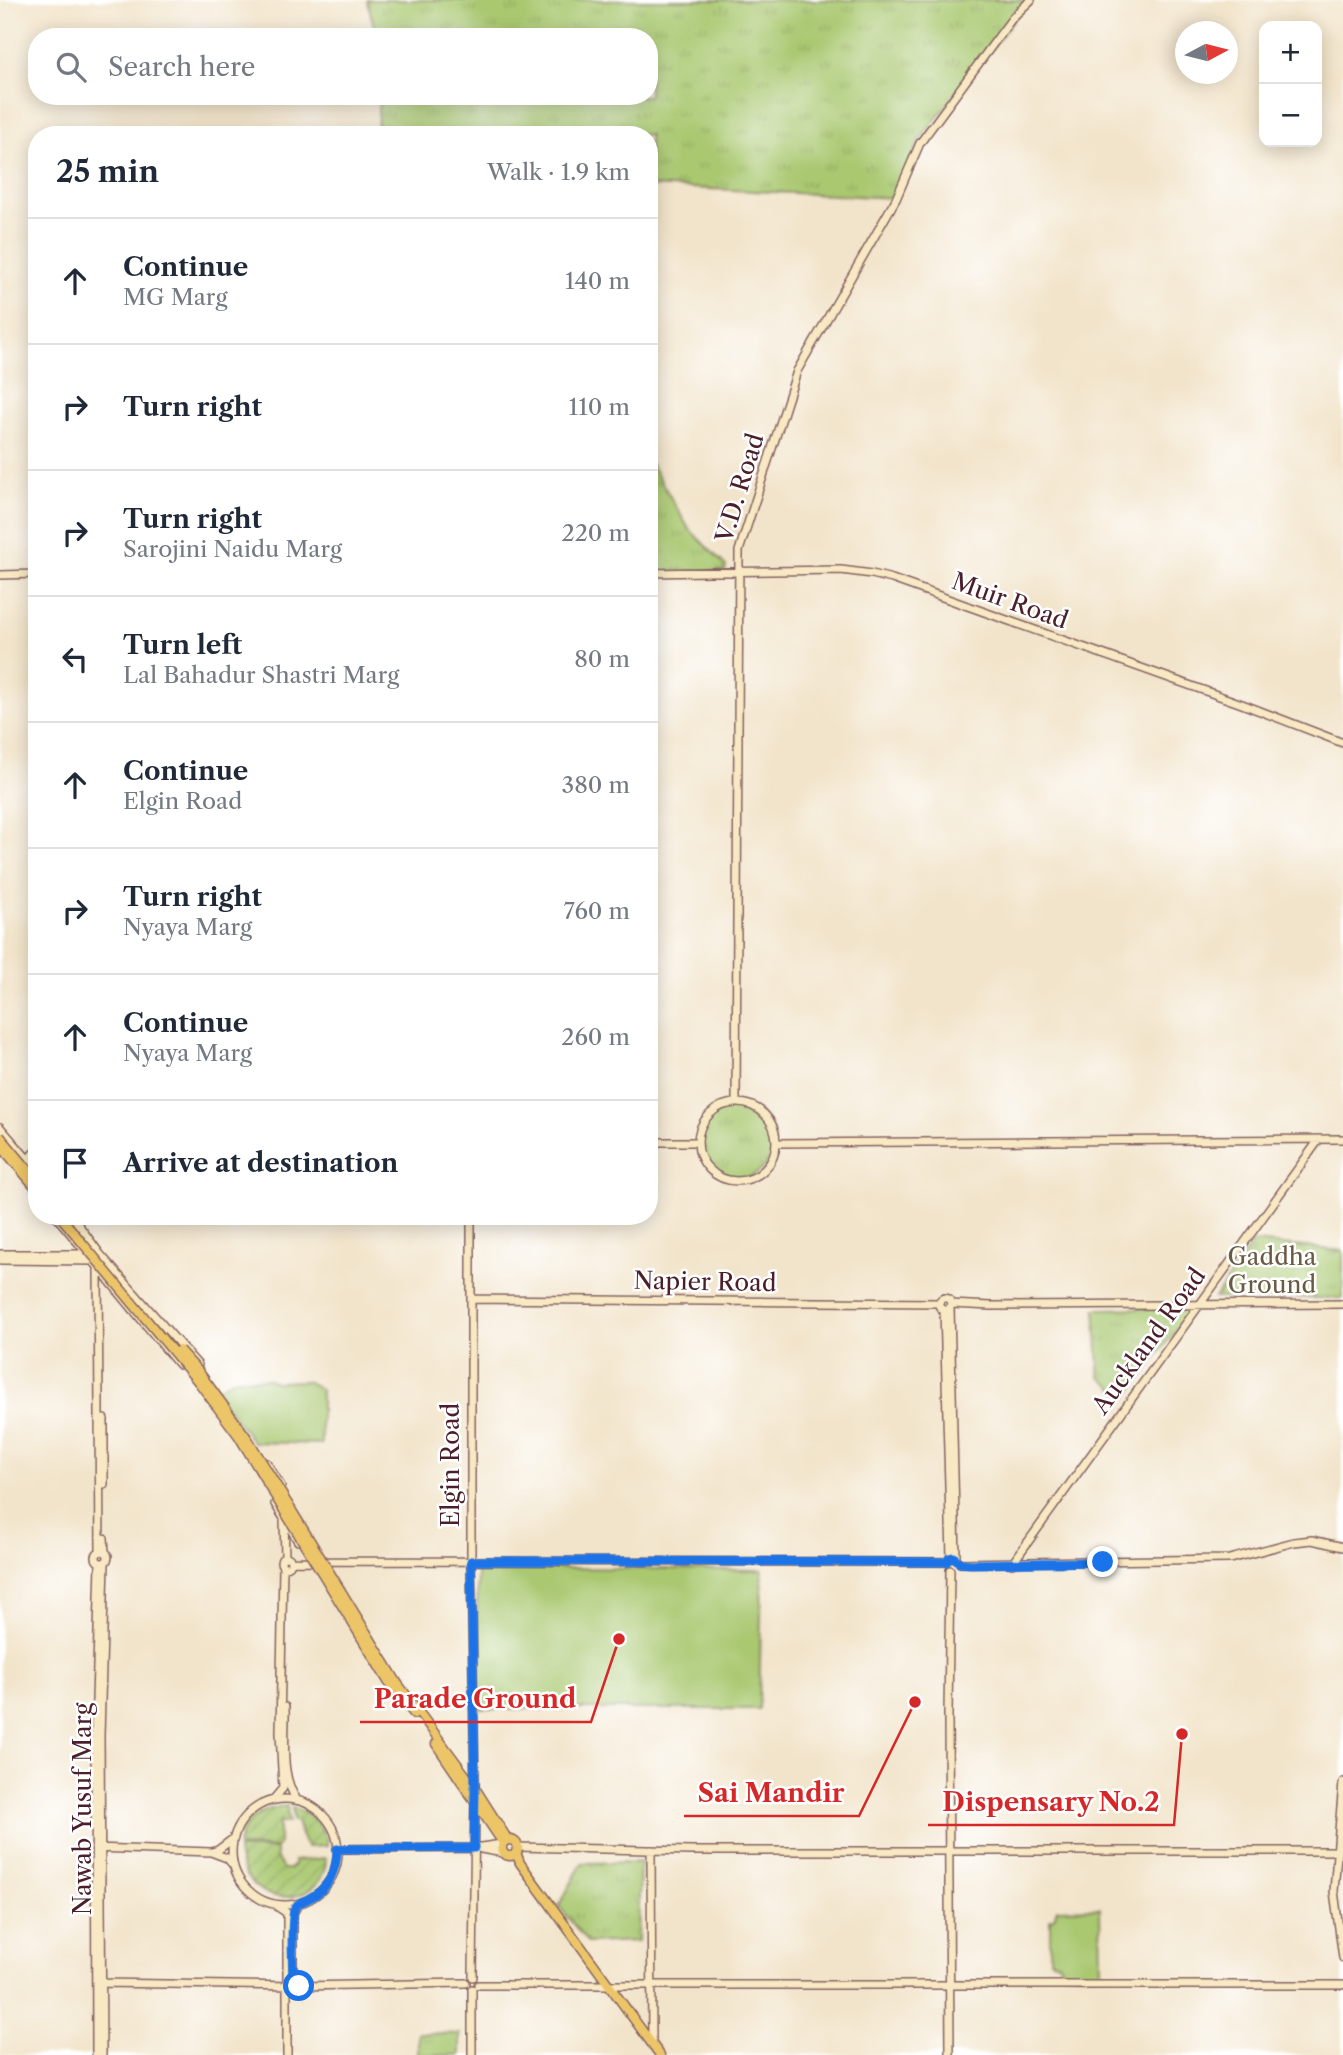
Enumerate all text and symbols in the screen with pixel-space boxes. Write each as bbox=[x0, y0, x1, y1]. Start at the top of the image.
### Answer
north arrow bbox=[1175, 21, 1238, 84]
map controls bbox=[1259, 21, 1322, 147]
button: + bbox=[1259, 21, 1322, 84]
search box bbox=[28, 28, 658, 105]
icon: search bbox=[52, 48, 90, 86]
text: Search here bbox=[108, 51, 255, 83]
button: − bbox=[1259, 84, 1322, 147]
text: 25 min bbox=[56, 153, 159, 190]
text: Walk · 1.9 km bbox=[487, 158, 630, 186]
text: Continue bbox=[123, 251, 248, 283]
icon: ahead bbox=[56, 262, 94, 300]
text: 140 m bbox=[565, 267, 630, 295]
text: MG Marg bbox=[123, 283, 228, 311]
icon: right bbox=[56, 388, 94, 426]
text: Turn right bbox=[123, 391, 262, 423]
text: 110 m bbox=[569, 393, 630, 421]
street label: V.D. Road bbox=[709, 429, 770, 547]
text: Turn right bbox=[123, 503, 262, 535]
icon: right bbox=[56, 514, 94, 552]
text: 220 m bbox=[561, 519, 630, 547]
text: Sarojini Naidu Marg bbox=[123, 535, 342, 563]
street label: Muir Road bbox=[948, 566, 1072, 635]
text: Turn left bbox=[123, 629, 242, 661]
icon: left bbox=[56, 640, 94, 678]
text: 80 m bbox=[574, 645, 630, 673]
text: Lal Bahadur Shastri Marg bbox=[123, 661, 399, 689]
text: Continue bbox=[123, 755, 248, 787]
icon: ahead bbox=[56, 766, 94, 804]
text: 380 m bbox=[562, 771, 630, 799]
text: Elgin Road bbox=[123, 787, 242, 815]
text: Turn right bbox=[123, 881, 262, 913]
icon: right bbox=[56, 892, 94, 930]
text: 760 m bbox=[564, 897, 630, 925]
text: Nyaya Marg bbox=[123, 913, 252, 941]
text: Continue bbox=[123, 1007, 248, 1039]
icon: ahead bbox=[56, 1018, 94, 1056]
text: 260 m bbox=[561, 1023, 630, 1051]
text: Nyaya Marg bbox=[123, 1039, 252, 1067]
icon: arrive bbox=[56, 1144, 94, 1182]
text: Arrive at destination bbox=[123, 1147, 398, 1179]
park label: Gaddha Ground bbox=[1228, 1242, 1317, 1299]
street label: Auckland Road bbox=[1085, 1262, 1212, 1420]
street label: Napier Road bbox=[633, 1266, 777, 1297]
street label: Elgin Road bbox=[436, 1402, 465, 1527]
route end bbox=[1087, 1546, 1118, 1577]
callout: Parade Ground bbox=[360, 1675, 591, 1722]
text: Parade Ground bbox=[374, 1683, 576, 1715]
street label: Nawab Yusuf Marg bbox=[68, 1702, 97, 1915]
callout: Sai Mandir bbox=[684, 1769, 859, 1816]
text: Sai Mandir bbox=[698, 1777, 845, 1809]
callout: Dispensary No.2 bbox=[928, 1778, 1174, 1825]
text: Dispensary No.2 bbox=[942, 1786, 1160, 1818]
route start bbox=[283, 1970, 314, 2001]

